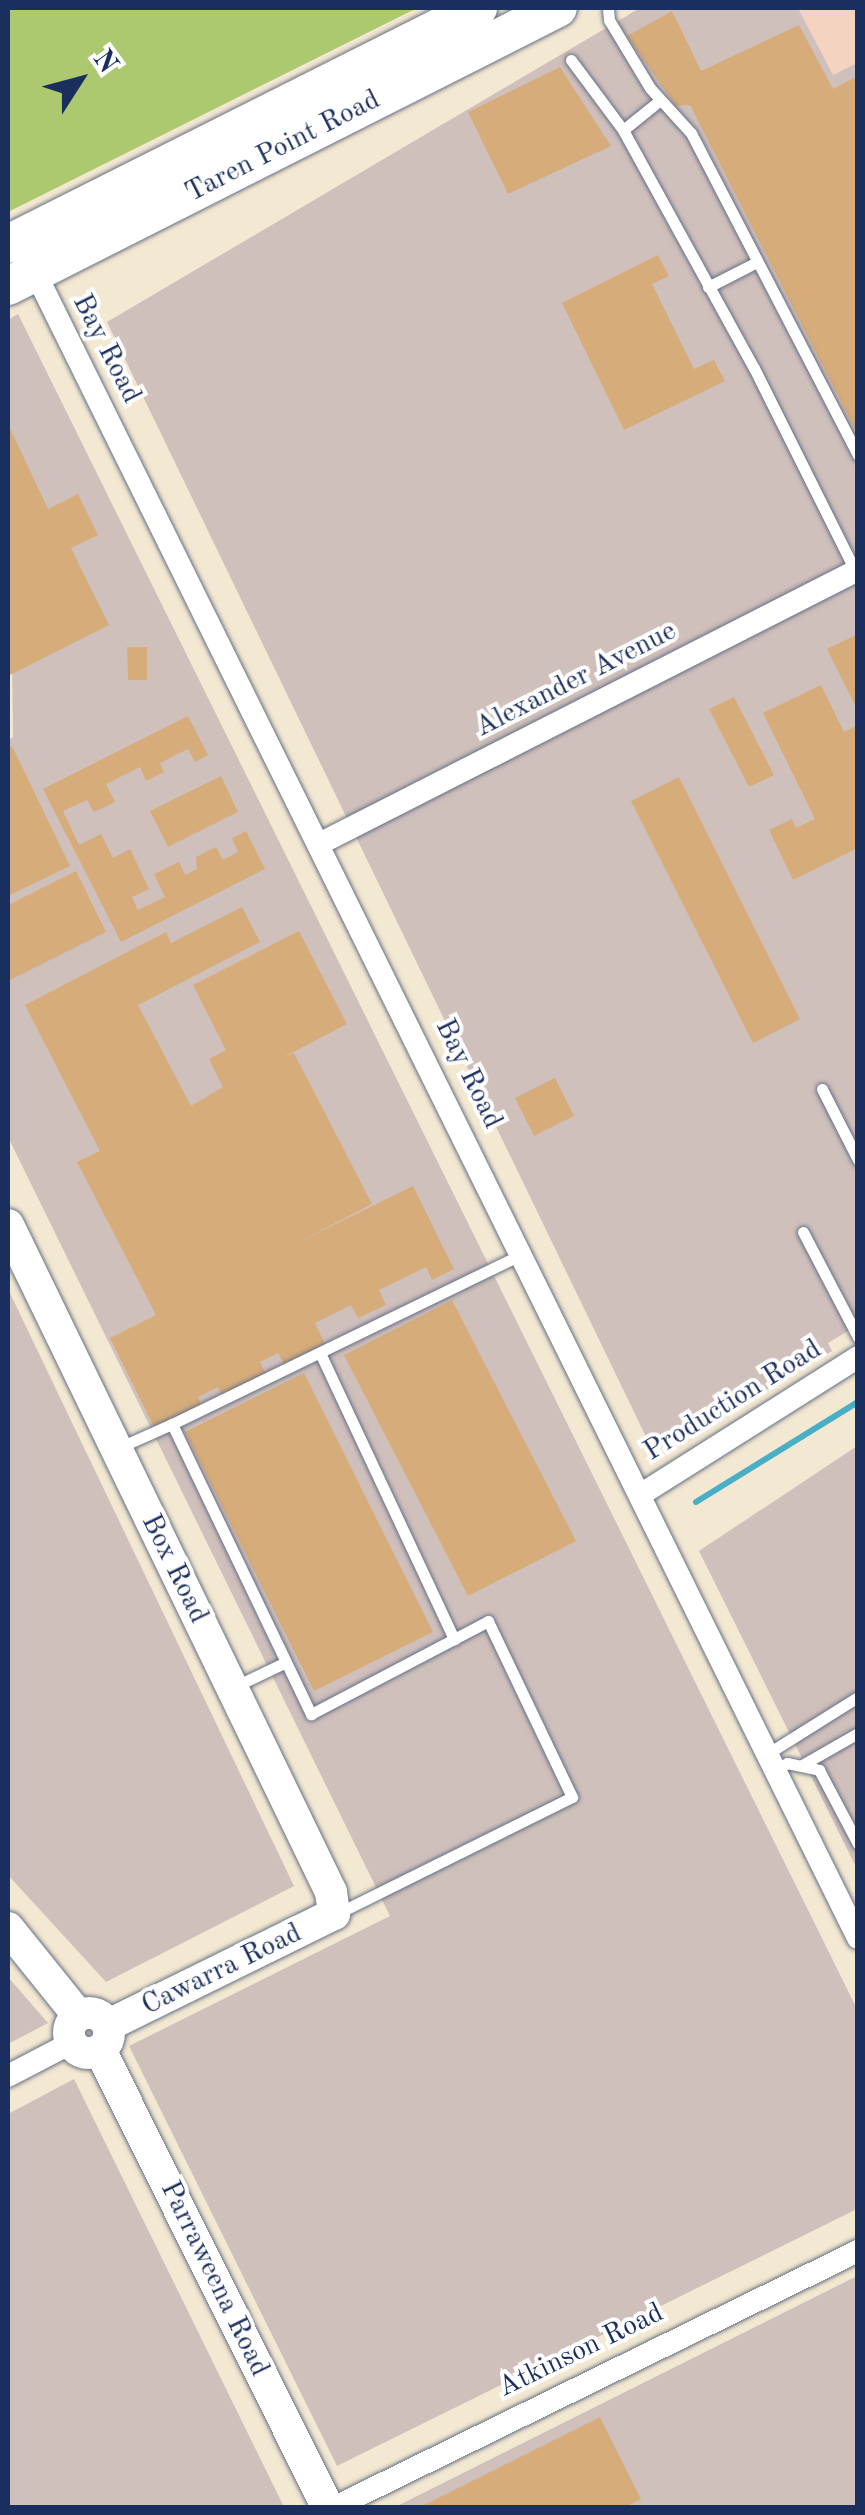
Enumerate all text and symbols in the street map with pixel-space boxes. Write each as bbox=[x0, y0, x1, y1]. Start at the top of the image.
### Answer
north arrow bbox=[30, 30, 130, 130]
text: N bbox=[87, 45, 122, 79]
street label: Taren Point Road bbox=[180, 83, 386, 211]
street label: Bay Road bbox=[64, 289, 148, 409]
street label: Alexander Avenue bbox=[470, 615, 682, 745]
street label: Bay Road bbox=[427, 1014, 509, 1134]
street label: Production Road bbox=[638, 1333, 828, 1469]
street label: Box Road bbox=[133, 1509, 215, 1629]
street label: Cawarra Road bbox=[137, 1917, 307, 2023]
street label: Parraweena Road bbox=[152, 2176, 276, 2382]
street label: Atkinson Road bbox=[493, 2296, 669, 2406]

